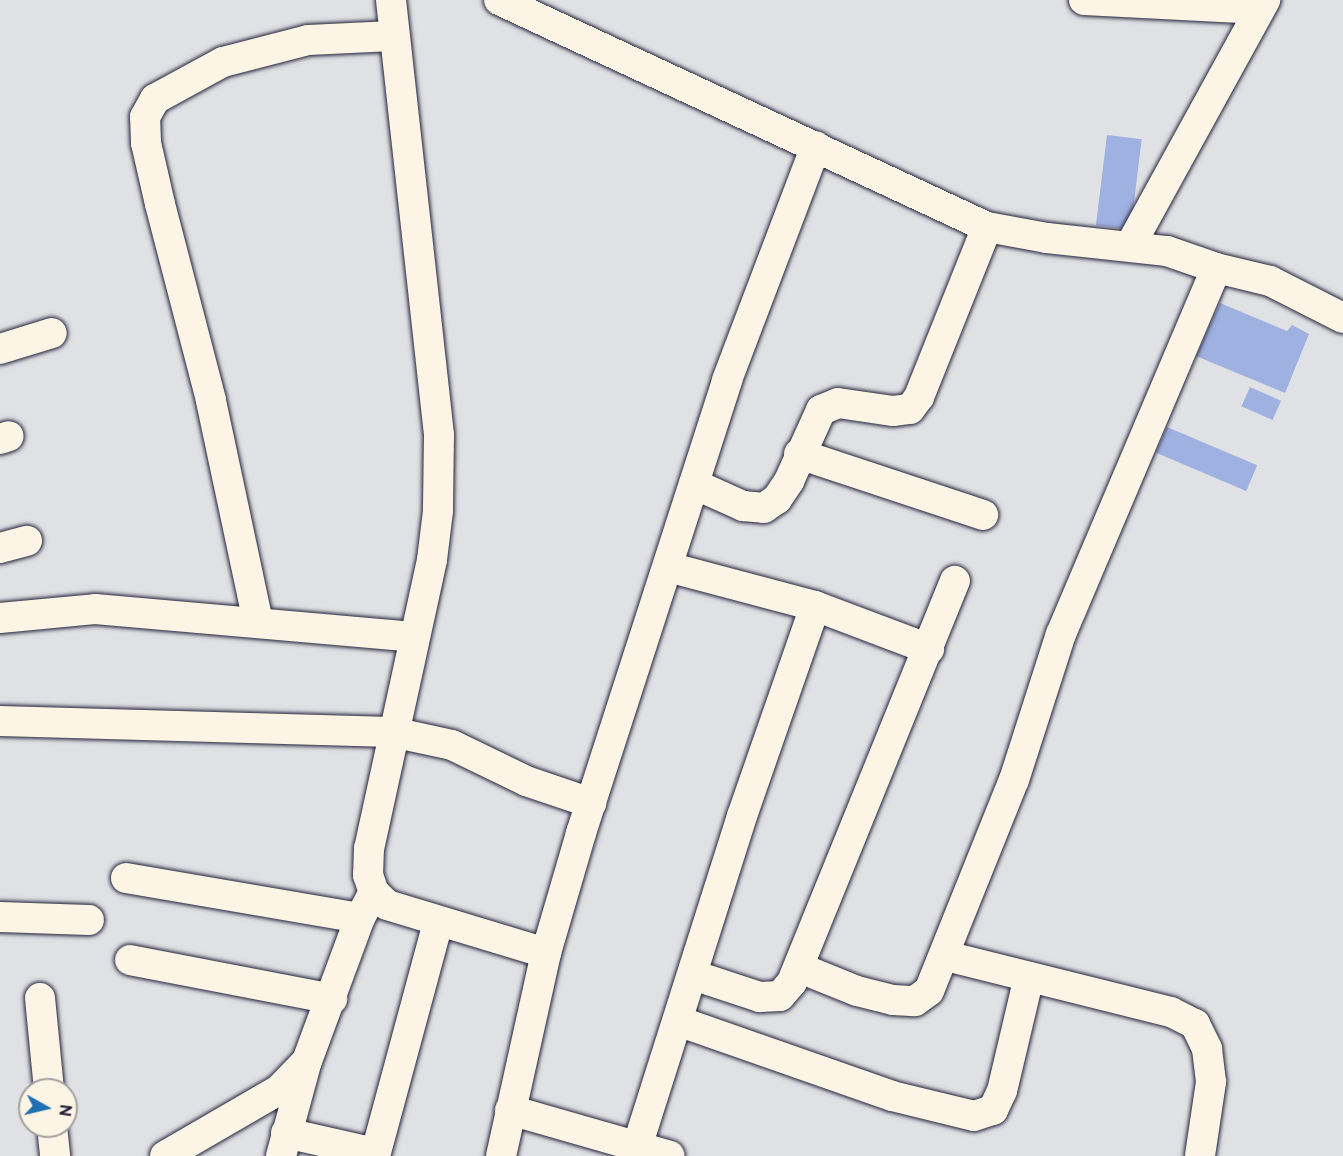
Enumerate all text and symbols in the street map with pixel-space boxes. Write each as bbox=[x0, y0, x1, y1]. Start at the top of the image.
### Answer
north arrow bbox=[18, 1078, 78, 1138]
text: N bbox=[54, 1103, 75, 1118]

